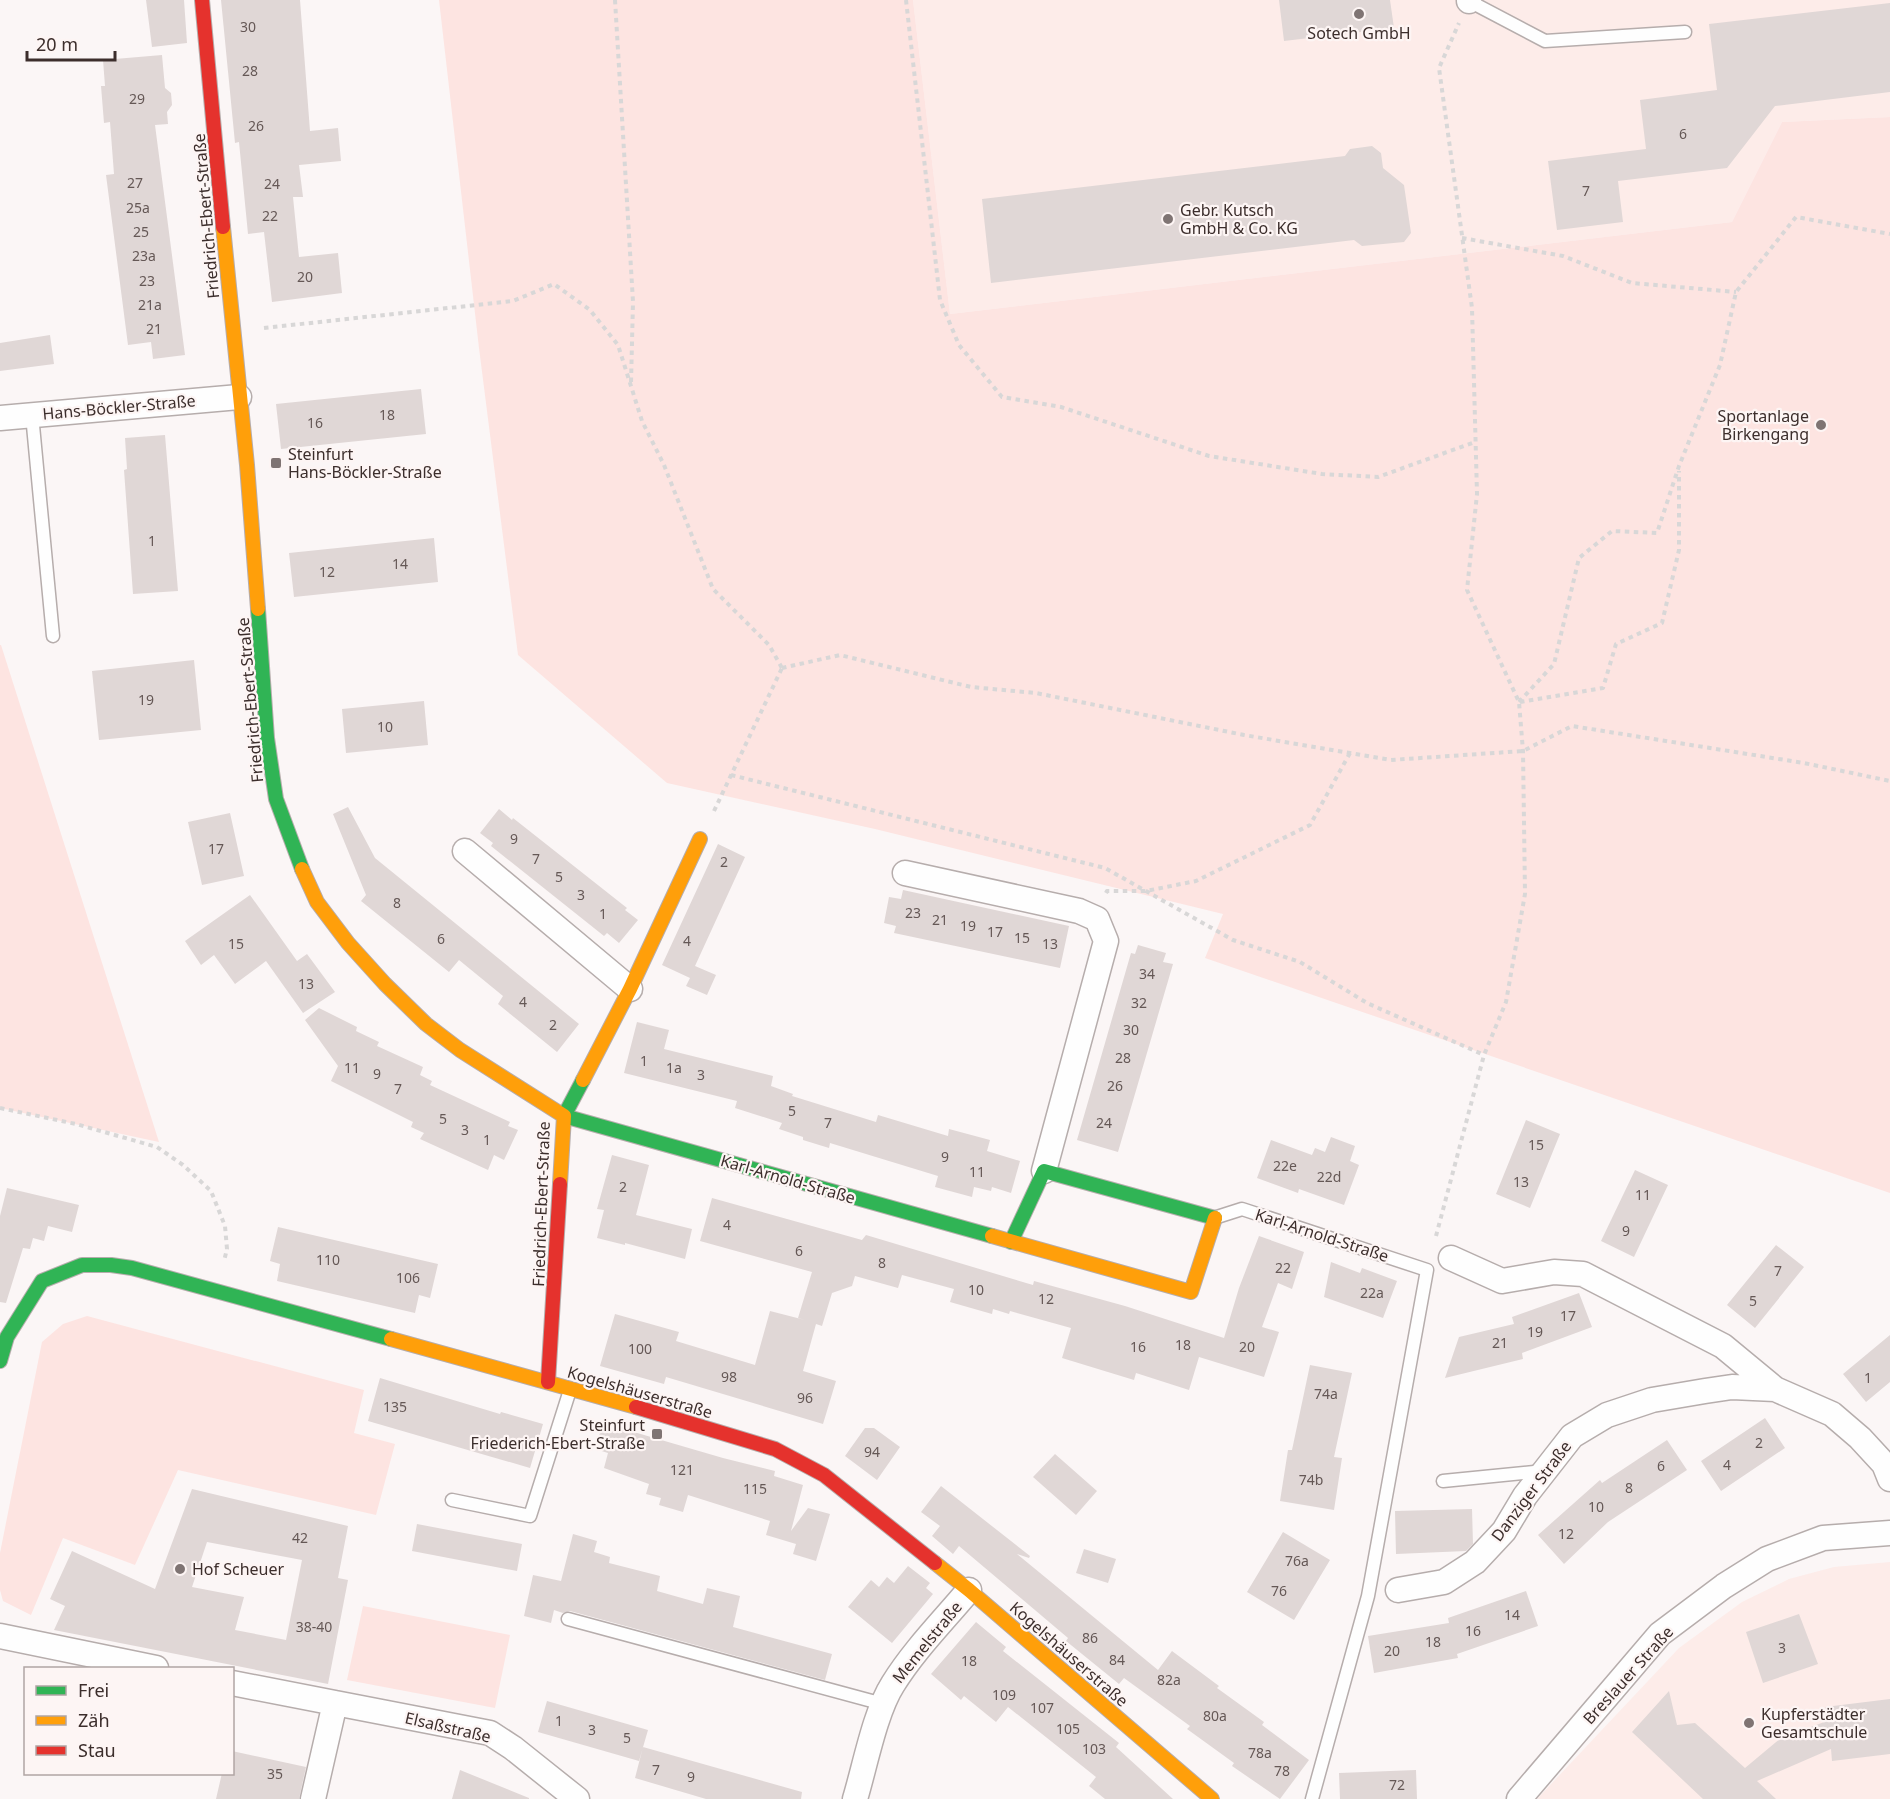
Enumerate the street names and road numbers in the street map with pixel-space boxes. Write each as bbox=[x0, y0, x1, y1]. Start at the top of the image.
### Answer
street label: Friedrich-Ebert-Straße bbox=[188, 133, 224, 299]
street label: Hans-Böckler-Straße bbox=[41, 389, 197, 425]
street label: Friedrich-Ebert-Straße bbox=[232, 617, 268, 783]
street label: Friedrich-Ebert-Straße bbox=[527, 1121, 555, 1287]
street label: Karl-Arnold-Straße bbox=[718, 1149, 858, 1209]
street label: Karl-Arnold-Straße bbox=[1252, 1203, 1392, 1267]
street label: Kogelshäuserstraße bbox=[565, 1361, 715, 1423]
street label: Danziger Straße bbox=[1486, 1436, 1576, 1546]
street label: Memelstraße bbox=[887, 1596, 967, 1688]
street label: Kogelshäuserstraße bbox=[1005, 1596, 1133, 1712]
street label: Breslauer Straße bbox=[1578, 1621, 1678, 1729]
street label: Elsaßstraße bbox=[403, 1706, 493, 1748]

